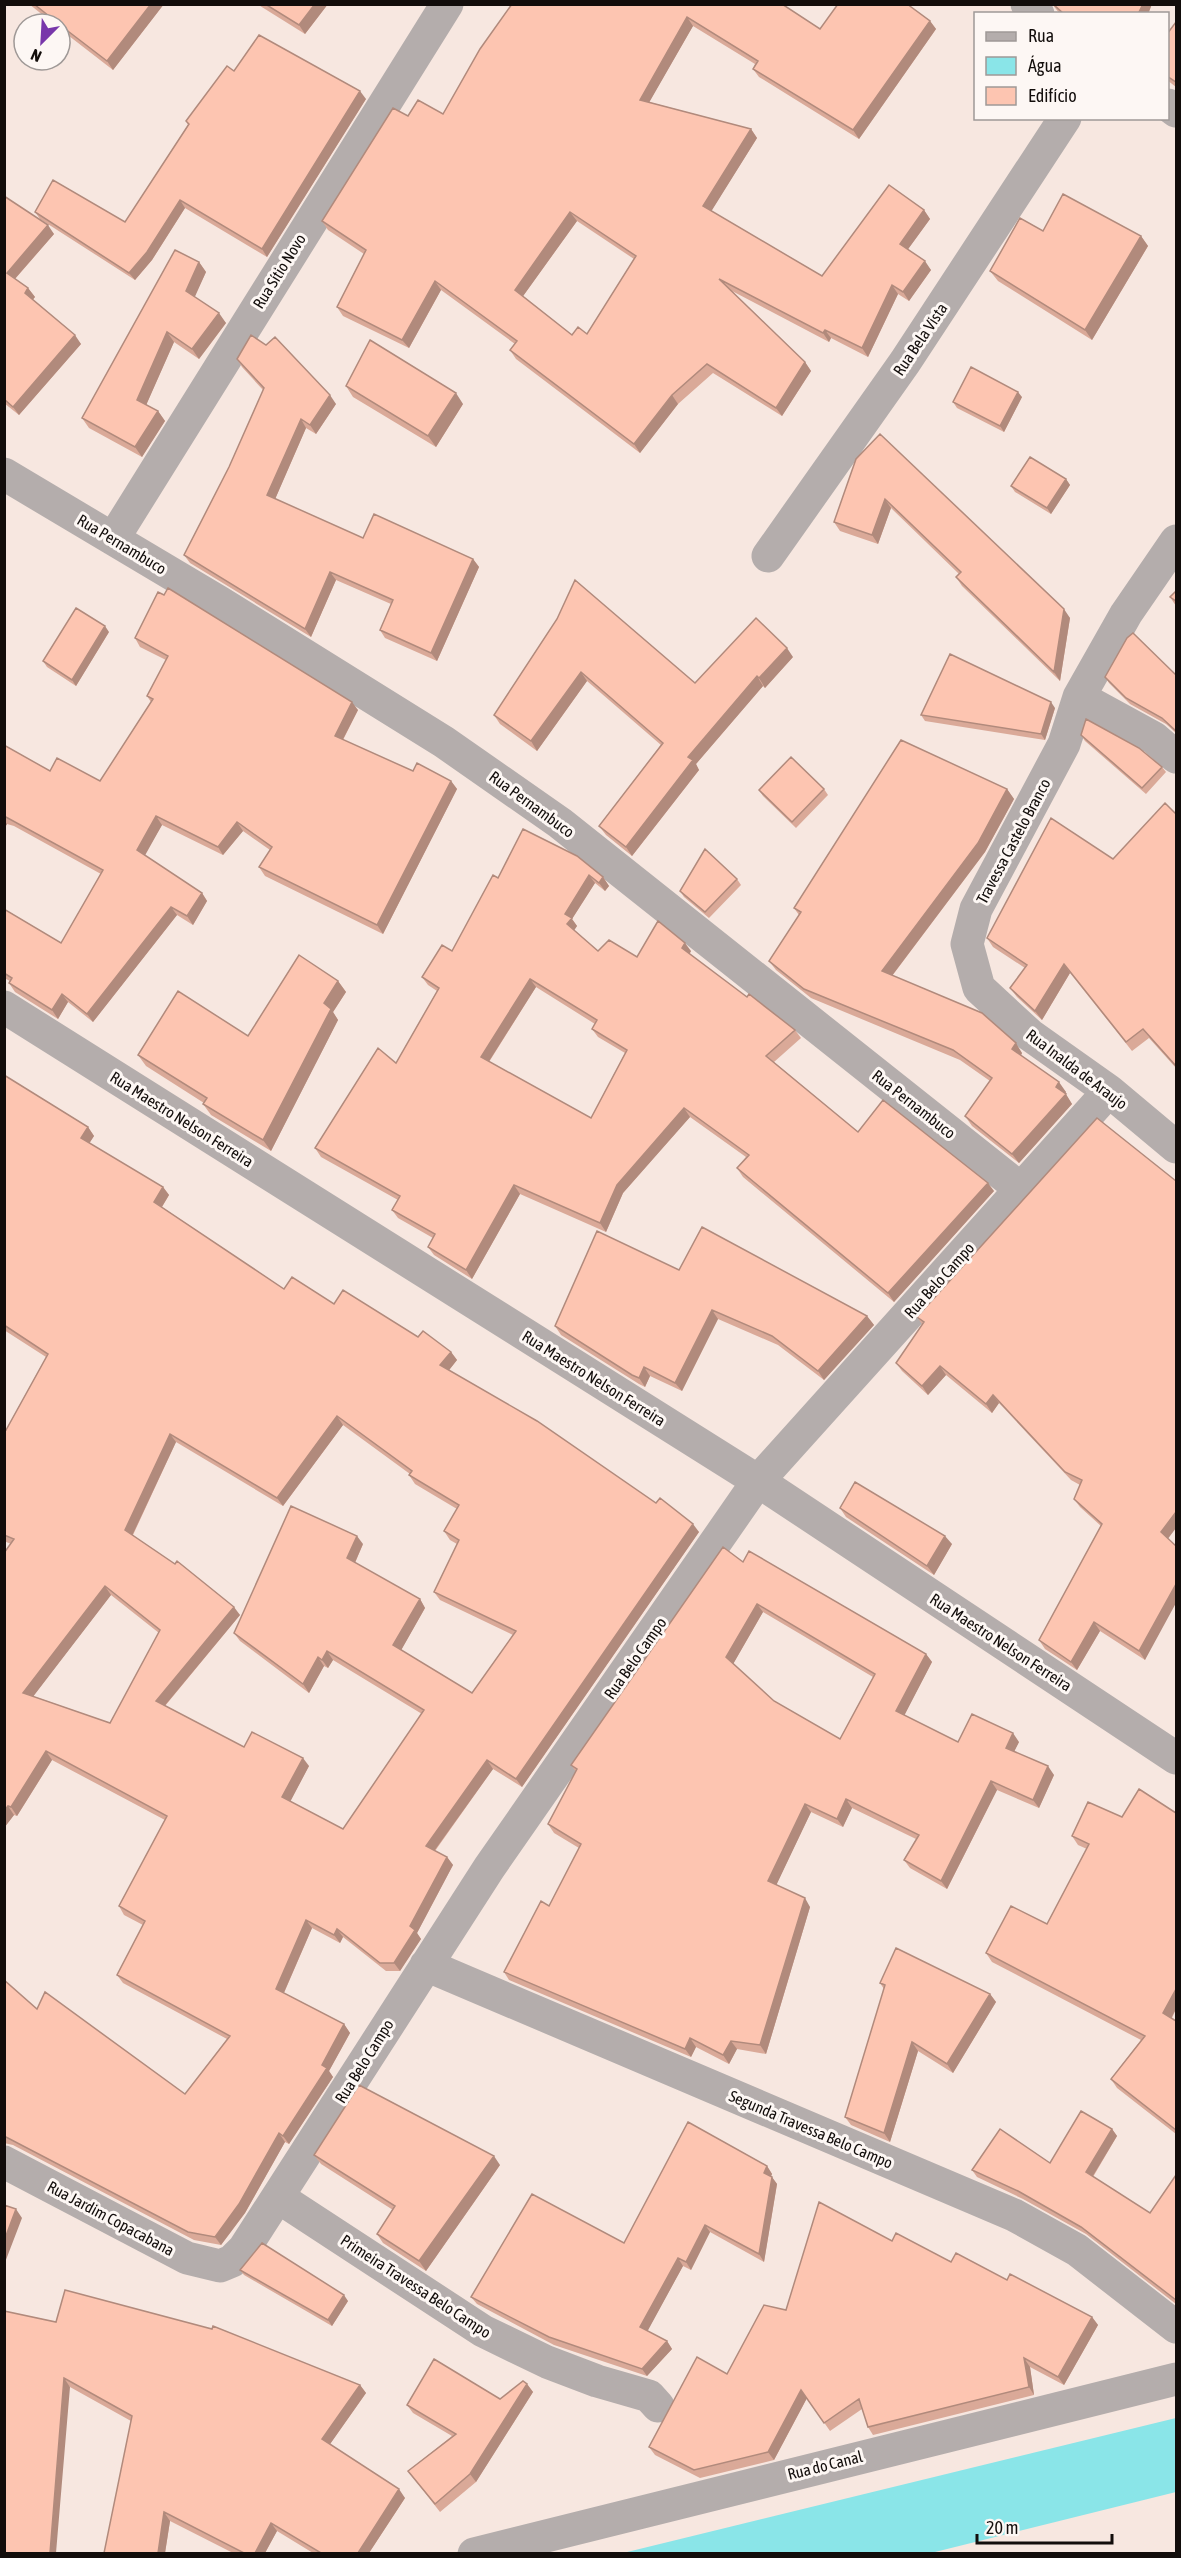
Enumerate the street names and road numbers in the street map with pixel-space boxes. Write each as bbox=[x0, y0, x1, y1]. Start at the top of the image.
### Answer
street label: Rua Sítio Novo bbox=[249, 230, 309, 312]
street label: Rua Bela Vista bbox=[889, 299, 951, 379]
street label: Rua Pernambuco bbox=[74, 510, 170, 578]
street label: Rua Pernambuco bbox=[486, 767, 578, 841]
street label: Travessa Castelo Branco bbox=[972, 775, 1054, 907]
street label: Rua Inalda de Araujo bbox=[1022, 1025, 1131, 1114]
street label: Rua Pernambuco bbox=[869, 1066, 959, 1142]
street label: Rua Maestro Nelson Ferreira bbox=[107, 1068, 257, 1170]
street label: Rua Belo Campo bbox=[900, 1239, 978, 1322]
street label: Rua Maestro Nelson Ferreira bbox=[519, 1327, 669, 1429]
street label: Rua Maestro Nelson Ferreira bbox=[927, 1589, 1075, 1695]
street label: Rua Belo Campo bbox=[600, 1614, 671, 1703]
street label: Rua Belo Campo bbox=[331, 2016, 398, 2107]
street label: Segunda Travessa Belo Campo bbox=[726, 2086, 896, 2173]
street label: Rua Jardim Copacabana bbox=[44, 2177, 177, 2260]
street label: Primeira Travessa Belo Campo bbox=[337, 2231, 494, 2342]
street label: Rua do Canal bbox=[786, 2447, 865, 2483]

